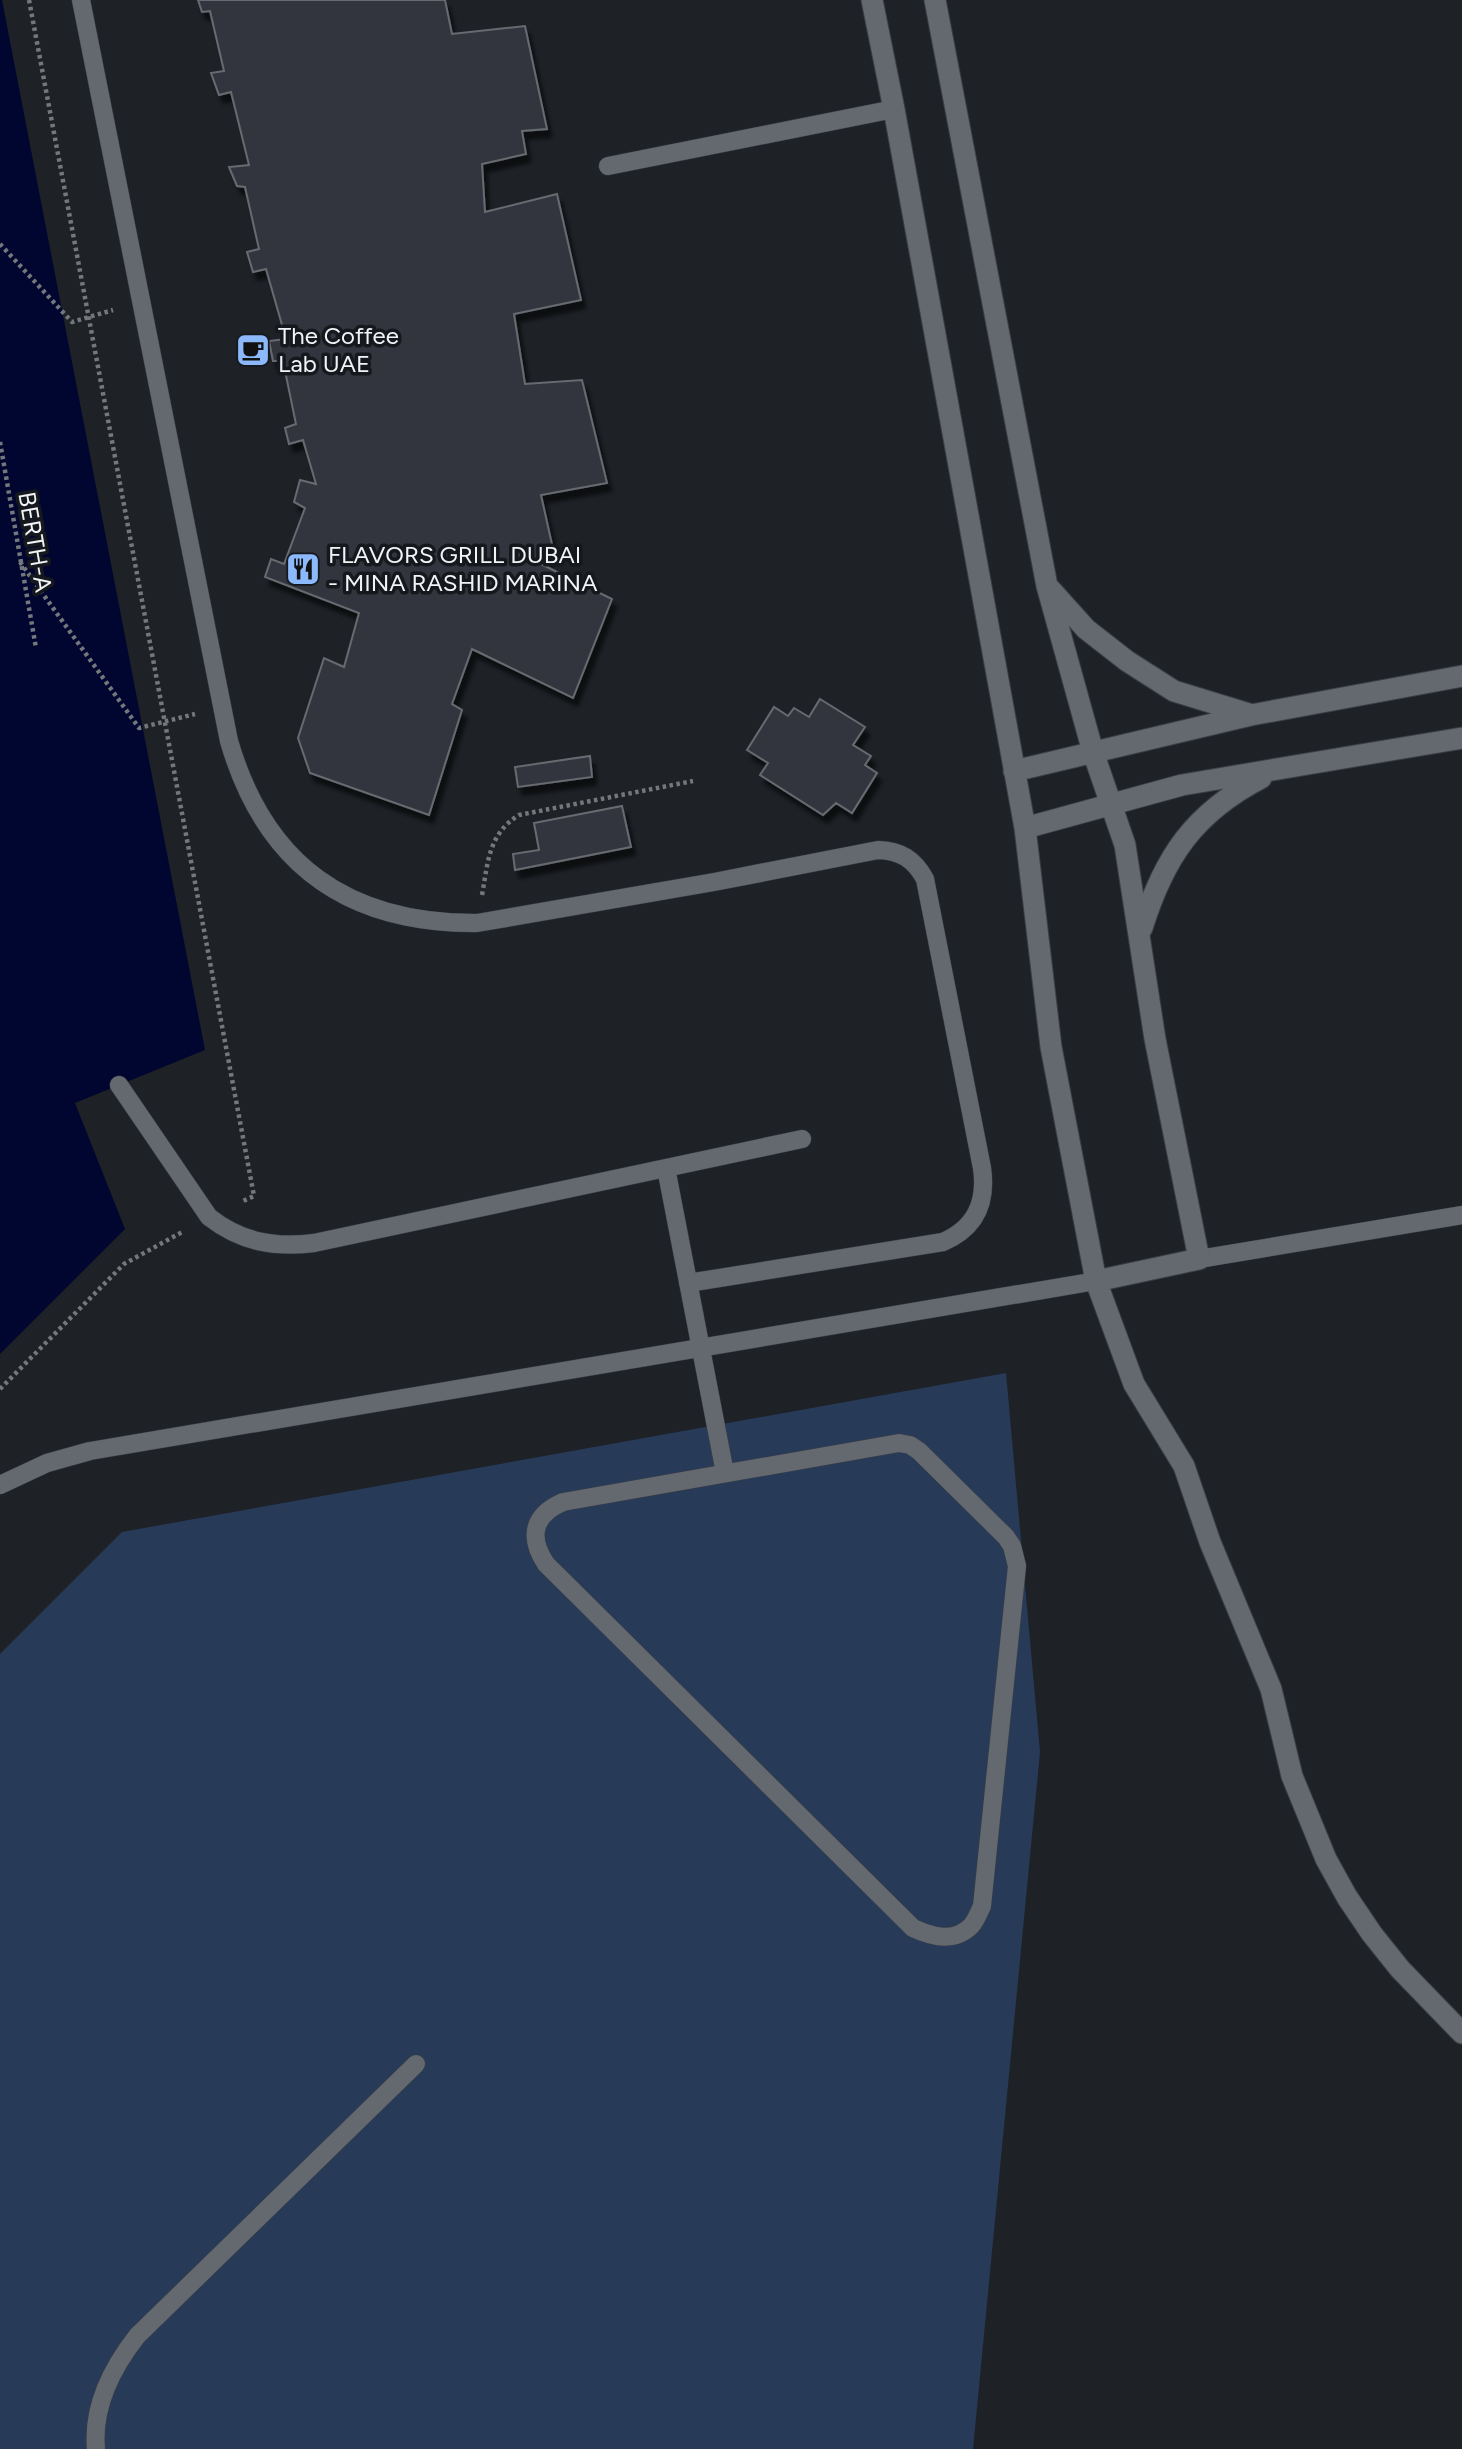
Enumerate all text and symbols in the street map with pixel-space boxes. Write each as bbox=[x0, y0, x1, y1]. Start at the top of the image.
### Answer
place label: The Coffee Lab UAE bbox=[278, 321, 399, 378]
cafe icon: The Coffee Lab UAE bbox=[234, 331, 272, 369]
street label: BERTH-A bbox=[12, 489, 59, 595]
place label: FLAVORS GRILL DUBAI - MINA RASHID MARINA bbox=[328, 540, 598, 597]
restaurant icon: FLAVORS GRILL DUBAI - MINA RASHID MARINA bbox=[284, 550, 322, 588]

